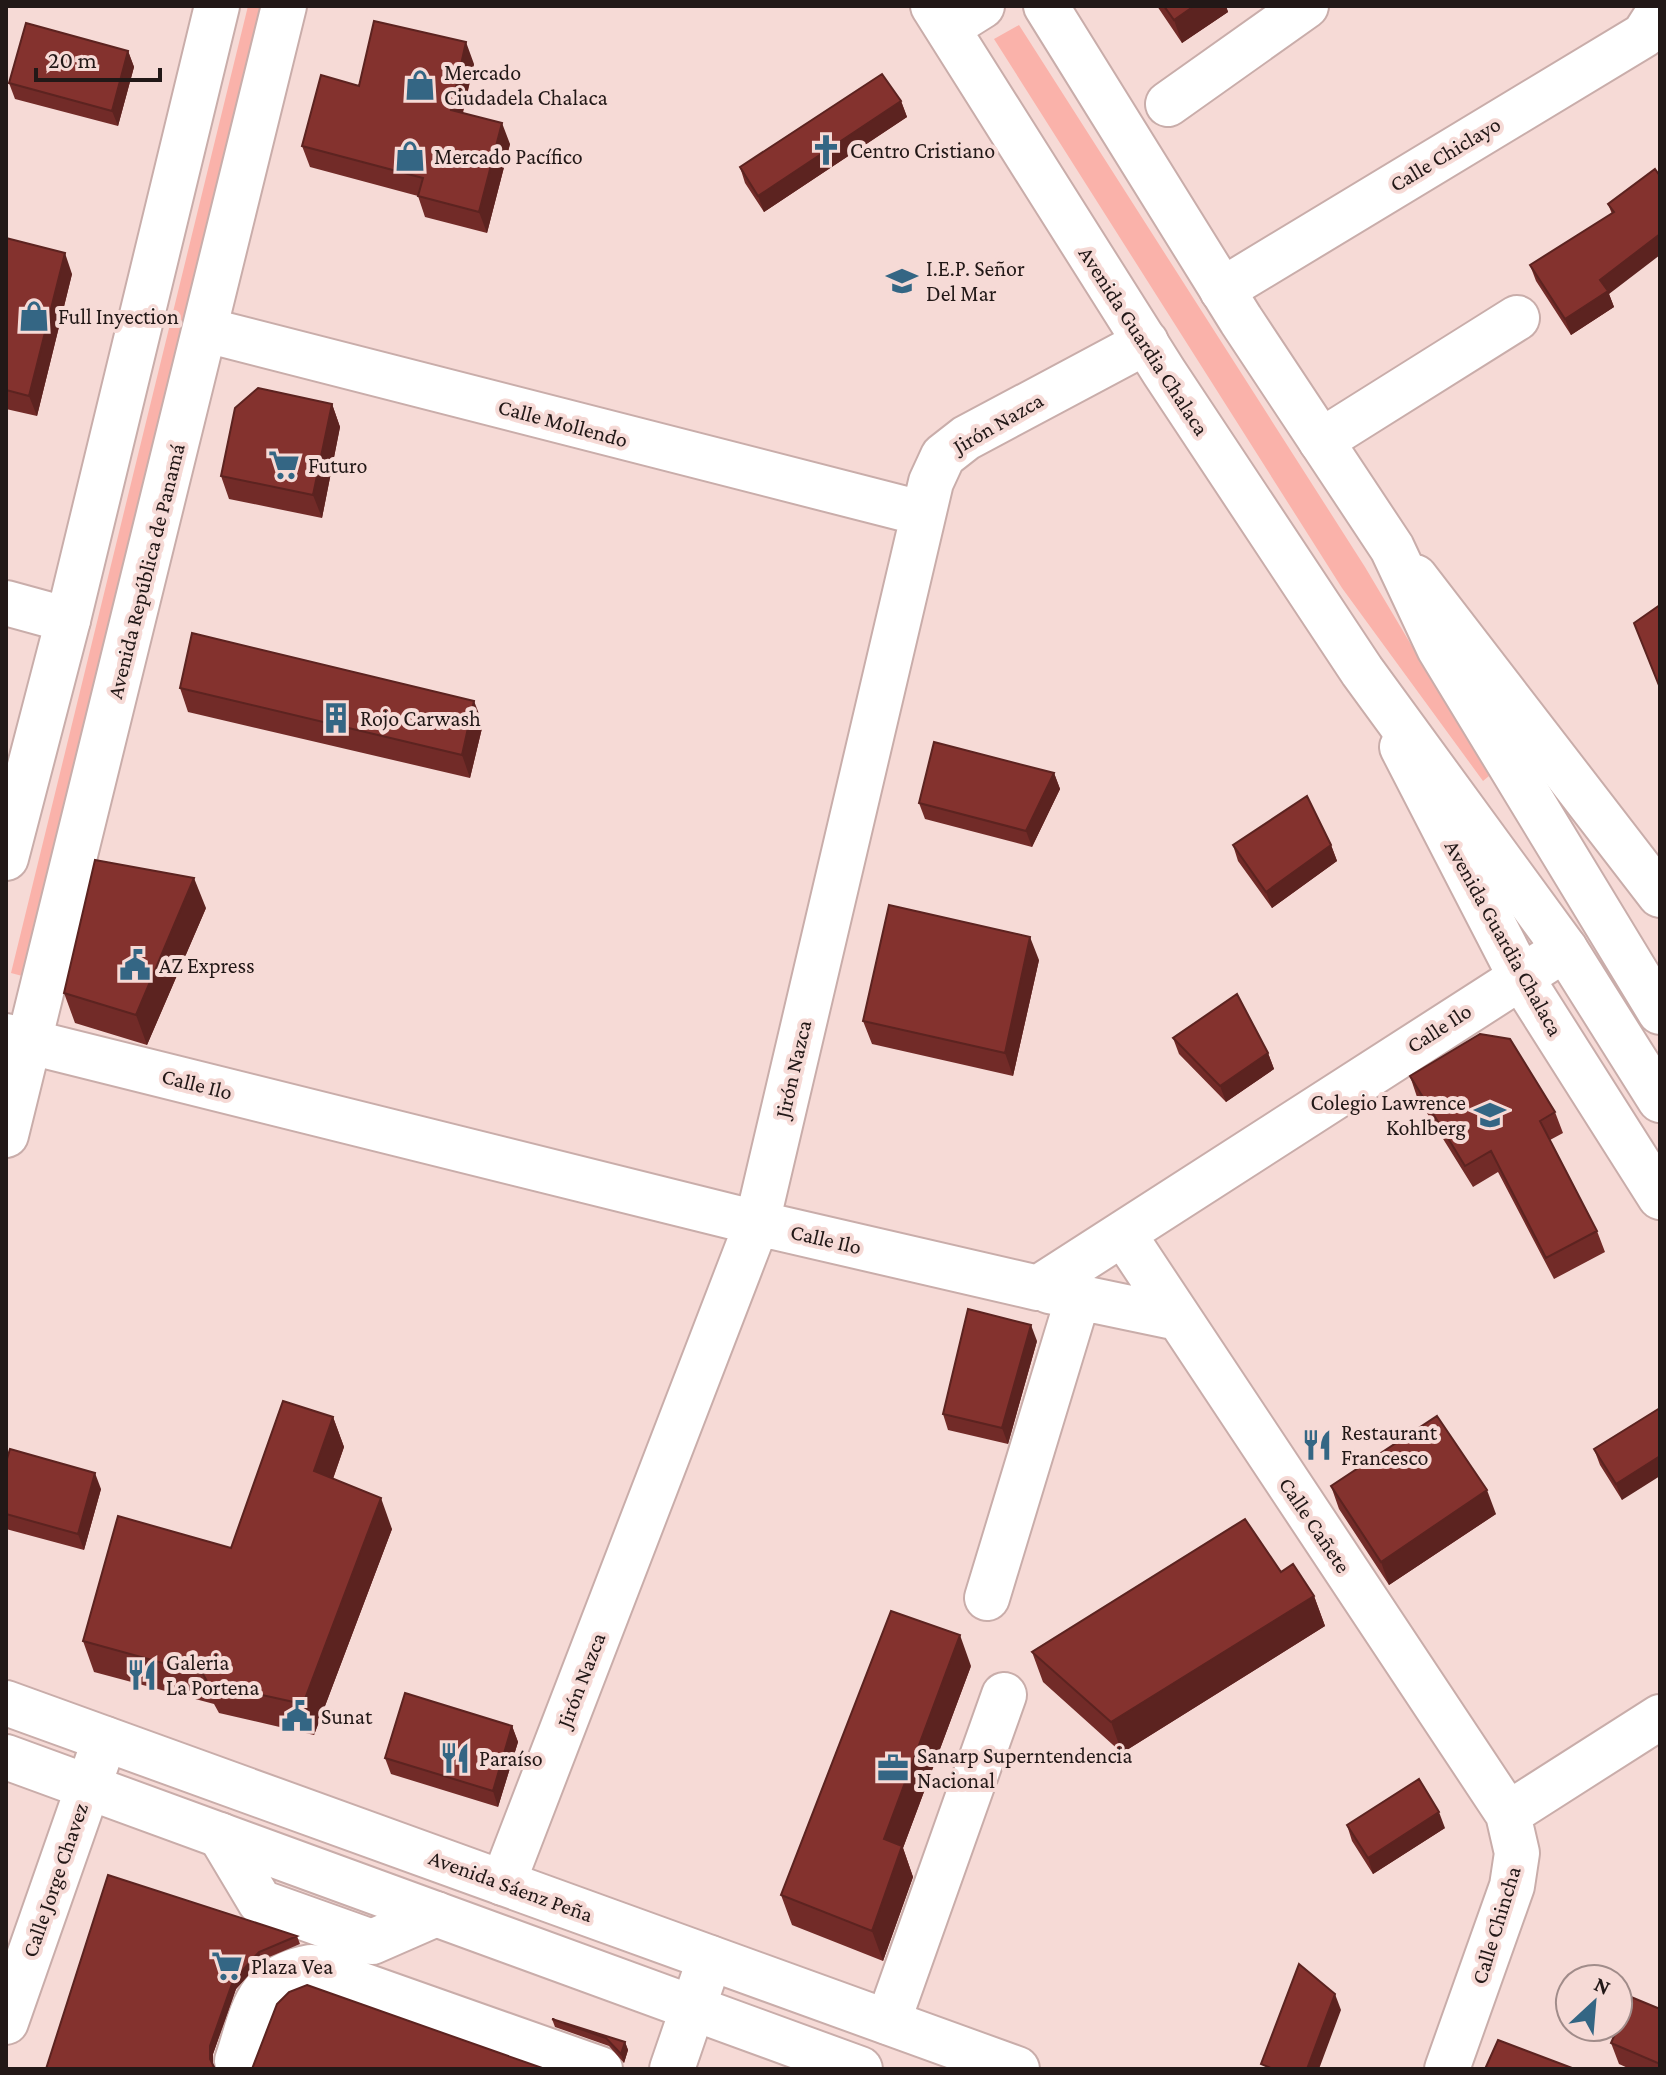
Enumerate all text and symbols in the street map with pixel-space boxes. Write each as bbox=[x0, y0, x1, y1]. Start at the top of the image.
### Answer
scale bar bbox=[36, 32, 160, 82]
text: 20 m bbox=[48, 46, 97, 73]
place label: Mercado Ciudadela Chalaca bbox=[444, 60, 608, 110]
shop icon: Mercado Ciudadela Chalaca bbox=[403, 68, 437, 102]
street label: Calle Chiclayo bbox=[1385, 111, 1505, 197]
church icon: Centro Cristiano bbox=[809, 133, 843, 167]
place label: Centro Cristiano bbox=[850, 138, 995, 163]
shop icon: Mercado Pacífico bbox=[393, 139, 427, 173]
place label: Mercado Pacífico bbox=[434, 144, 583, 169]
street label: Avenida Guardia Chalaca bbox=[1074, 242, 1214, 440]
place label: I.E.P. Señor Del Mar bbox=[926, 256, 1025, 306]
school or university icon: I.E.P. Señor Del Mar bbox=[885, 264, 919, 298]
shop icon: Full Inyection bbox=[17, 299, 51, 333]
place label: Full Inyection bbox=[58, 304, 179, 329]
street label: Jirón Nazca bbox=[947, 387, 1047, 460]
street label: Calle Mollendo bbox=[495, 394, 631, 452]
street label: Avenida República de Panamá bbox=[102, 441, 190, 701]
supermarket icon: Futuro bbox=[267, 448, 301, 482]
place label: Futuro bbox=[308, 453, 367, 478]
building icon: Rojo Carwash bbox=[319, 701, 353, 735]
place label: Rojo Carwash bbox=[360, 706, 481, 731]
street label: Avenida Guardia Chalaca bbox=[1440, 836, 1568, 1040]
public building icon: AZ Express bbox=[118, 948, 152, 982]
place label: AZ Express bbox=[159, 953, 255, 978]
street label: Calle Ilo bbox=[1402, 998, 1476, 1058]
street label: Jirón Nazca bbox=[769, 1018, 816, 1122]
street label: Calle Ilo bbox=[159, 1063, 235, 1105]
place label: Colegio Lawrence Kohlberg bbox=[1311, 1090, 1466, 1140]
school or university icon: Colegio Lawrence Kohlberg bbox=[1473, 1098, 1507, 1132]
street label: Calle Ilo bbox=[788, 1219, 864, 1259]
place label: Restaurant Francesco bbox=[1341, 1420, 1438, 1470]
restaurant icon: Restaurant Francesco bbox=[1300, 1428, 1334, 1462]
street label: Calle Cañete bbox=[1274, 1473, 1356, 1577]
street label: Jirón Nazca bbox=[551, 1629, 611, 1733]
place label: Galeria La Portena bbox=[166, 1650, 259, 1700]
restaurant icon: Galeria La Portena bbox=[125, 1658, 159, 1692]
public building icon: Sunat bbox=[280, 1699, 314, 1733]
place label: Sunat bbox=[321, 1704, 373, 1729]
restaurant icon: Paraíso bbox=[438, 1741, 472, 1775]
place label: Sanarp Superntendencia Nacional bbox=[917, 1743, 1133, 1793]
place label: Paraíso bbox=[479, 1746, 543, 1771]
office icon: Sanarp Superntendencia Nacional bbox=[876, 1751, 910, 1785]
street label: Calle Jorge Chavez bbox=[17, 1800, 93, 1960]
street label: Avenida Sáenz Peña bbox=[426, 1845, 596, 1927]
street label: Calle Chincha bbox=[1466, 1863, 1526, 1987]
supermarket icon: Plaza Vea bbox=[210, 1949, 244, 1983]
place label: Plaza Vea bbox=[251, 1954, 333, 1979]
north arrow bbox=[1554, 1963, 1634, 2043]
text: N bbox=[1590, 1971, 1615, 2000]

